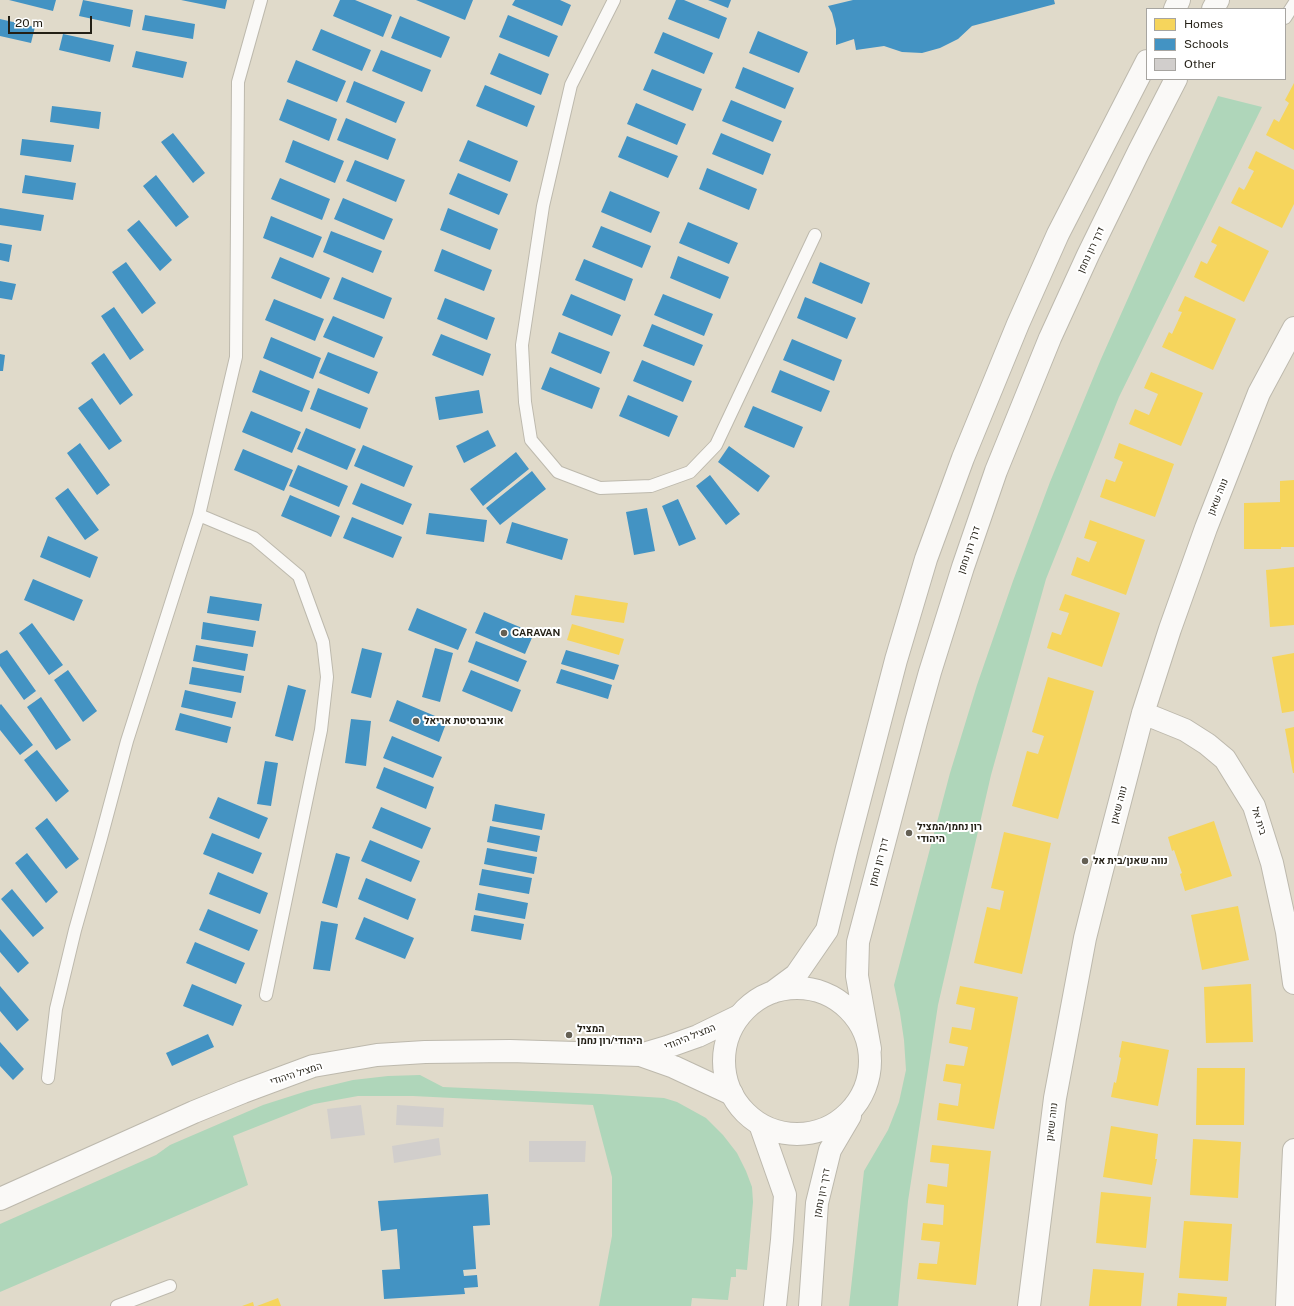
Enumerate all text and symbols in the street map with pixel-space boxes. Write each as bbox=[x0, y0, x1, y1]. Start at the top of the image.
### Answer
scale bar bbox=[10, 8, 94, 34]
legend bbox=[1146, 8, 1286, 80]
text: 20 m bbox=[15, 16, 43, 30]
text: Homes bbox=[1184, 17, 1223, 31]
text: Schools bbox=[1184, 37, 1229, 51]
text: Other bbox=[1184, 57, 1216, 71]
street label: דרך רון נחמן bbox=[1075, 225, 1107, 275]
street label: נווה שאנן bbox=[1205, 477, 1231, 517]
street label: דרך רון נחמן bbox=[955, 525, 983, 575]
place label: CARAVAN bbox=[512, 627, 560, 639]
marker: CARAVAN bbox=[499, 628, 509, 638]
place label: אוניברסיטת אריאל bbox=[424, 715, 504, 727]
marker: אוניברסיטת אריאל bbox=[411, 716, 421, 726]
street label: נווה שאנן bbox=[1108, 785, 1130, 825]
street label: בית אל bbox=[1249, 806, 1269, 836]
place label: רון נחמן/המציל היהודי bbox=[917, 821, 982, 844]
marker: רון נחמן/המציל היהודי bbox=[904, 828, 914, 838]
street label: דרך רון נחמן bbox=[867, 837, 891, 887]
place label: נווה שאנן/בית אל bbox=[1093, 855, 1168, 867]
marker: נווה שאנן/בית אל bbox=[1080, 856, 1090, 866]
street label: המציל היהודי bbox=[663, 1021, 717, 1053]
place label: המציל היהודי/רון נחמן bbox=[577, 1023, 642, 1046]
marker: המציל היהודי/רון נחמן bbox=[564, 1030, 574, 1040]
street label: המציל היהודי bbox=[268, 1060, 324, 1088]
street label: נווה שאנן bbox=[1044, 1102, 1060, 1142]
street label: דרך רון נחמן bbox=[811, 1168, 833, 1218]

